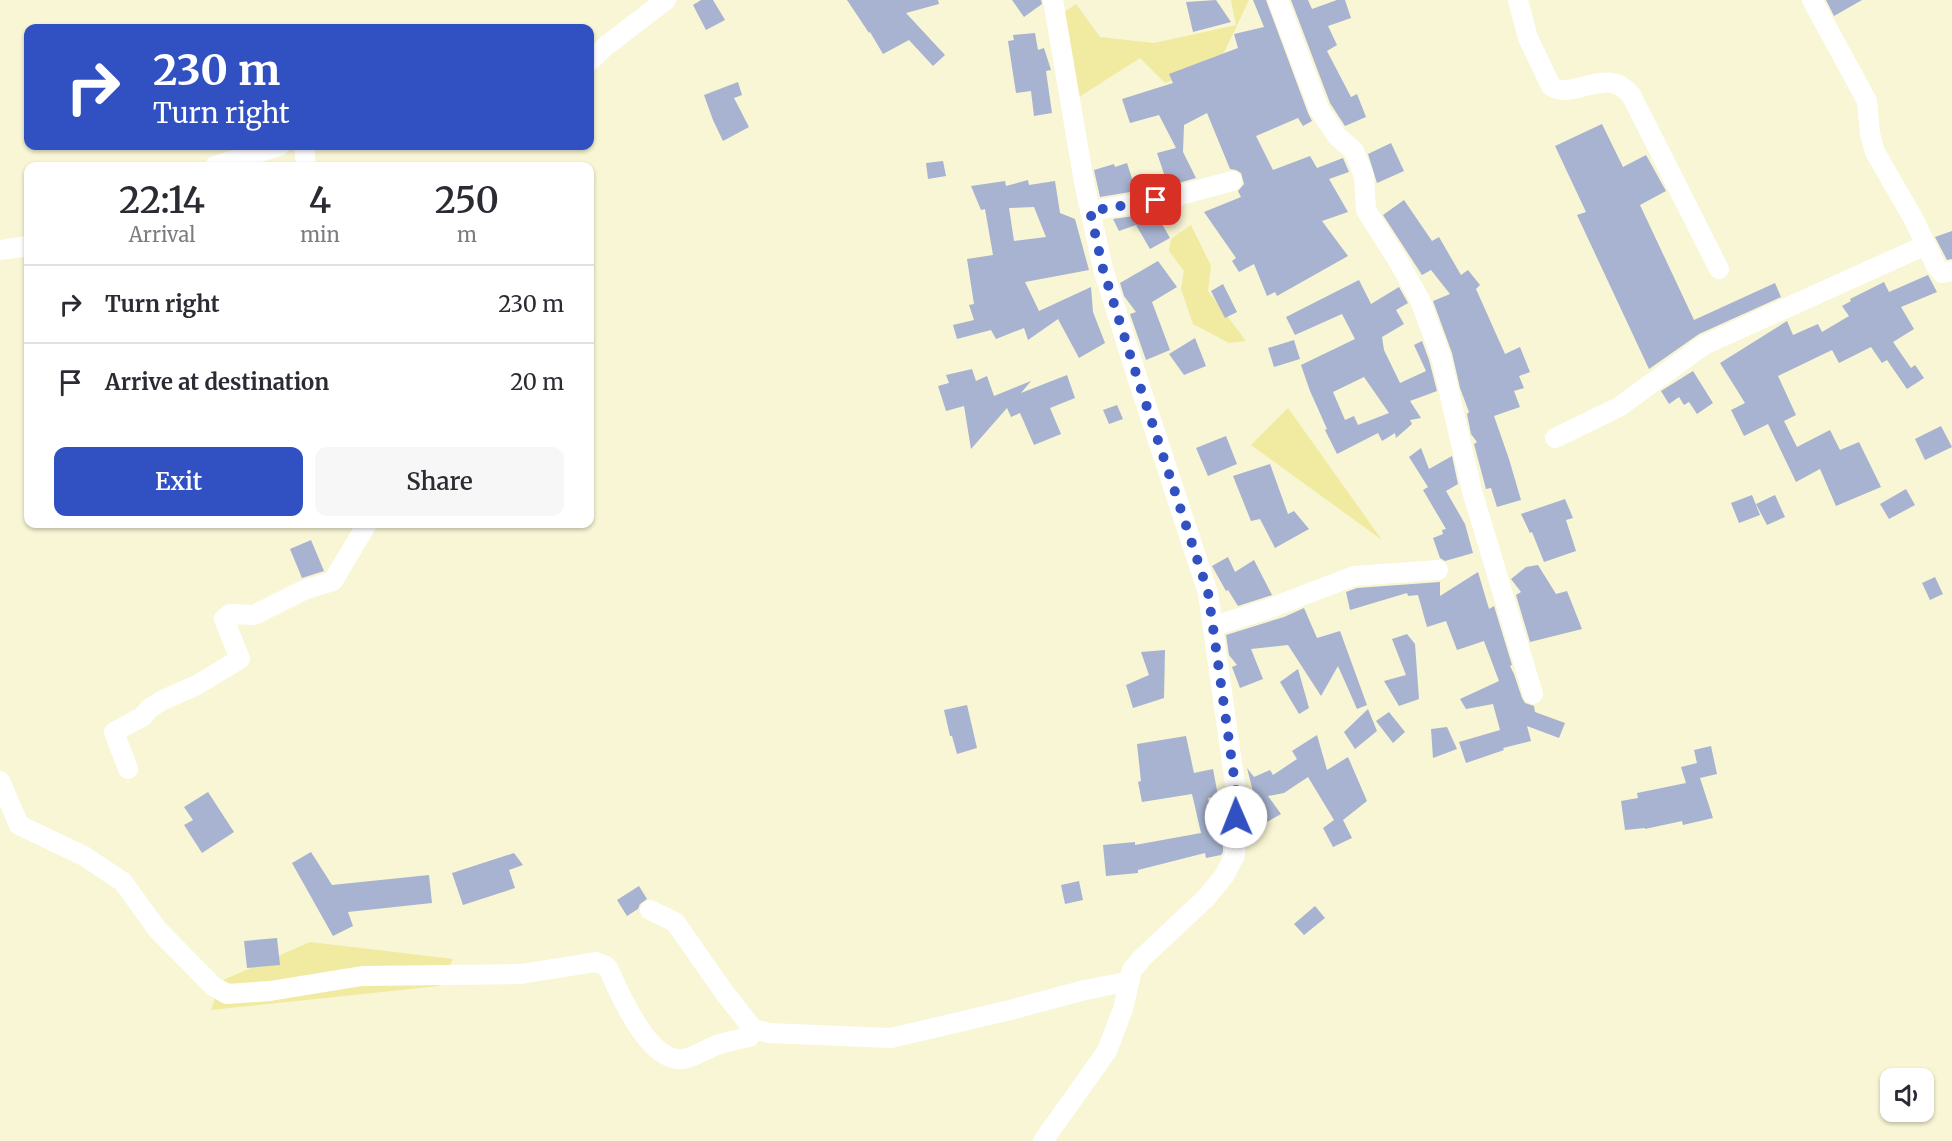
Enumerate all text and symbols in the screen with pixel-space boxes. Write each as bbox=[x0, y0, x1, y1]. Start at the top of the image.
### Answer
text: 230 m bbox=[153, 44, 280, 96]
icon: right bbox=[54, 48, 132, 126]
text: Turn right bbox=[153, 96, 290, 130]
pin bbox=[1130, 174, 1181, 225]
text: 22:14 bbox=[119, 178, 205, 223]
text: 4 bbox=[309, 178, 331, 223]
text: 250 bbox=[435, 178, 499, 223]
icon: arrive bbox=[1139, 183, 1172, 216]
text: Arrival bbox=[129, 222, 195, 247]
text: min bbox=[300, 222, 340, 247]
text: m bbox=[457, 222, 477, 247]
icon: right bbox=[54, 288, 87, 321]
text: Turn right bbox=[105, 290, 219, 318]
text: 230 m bbox=[498, 290, 564, 318]
icon: arrive bbox=[54, 366, 87, 399]
text: Arrive at destination bbox=[105, 368, 329, 396]
text: 20 m bbox=[510, 368, 564, 396]
button: Exit bbox=[54, 447, 303, 516]
button: Share bbox=[315, 447, 564, 516]
position arrow bbox=[1204, 785, 1268, 849]
map controls bbox=[1880, 1068, 1934, 1122]
button: sound bbox=[1880, 1068, 1934, 1122]

